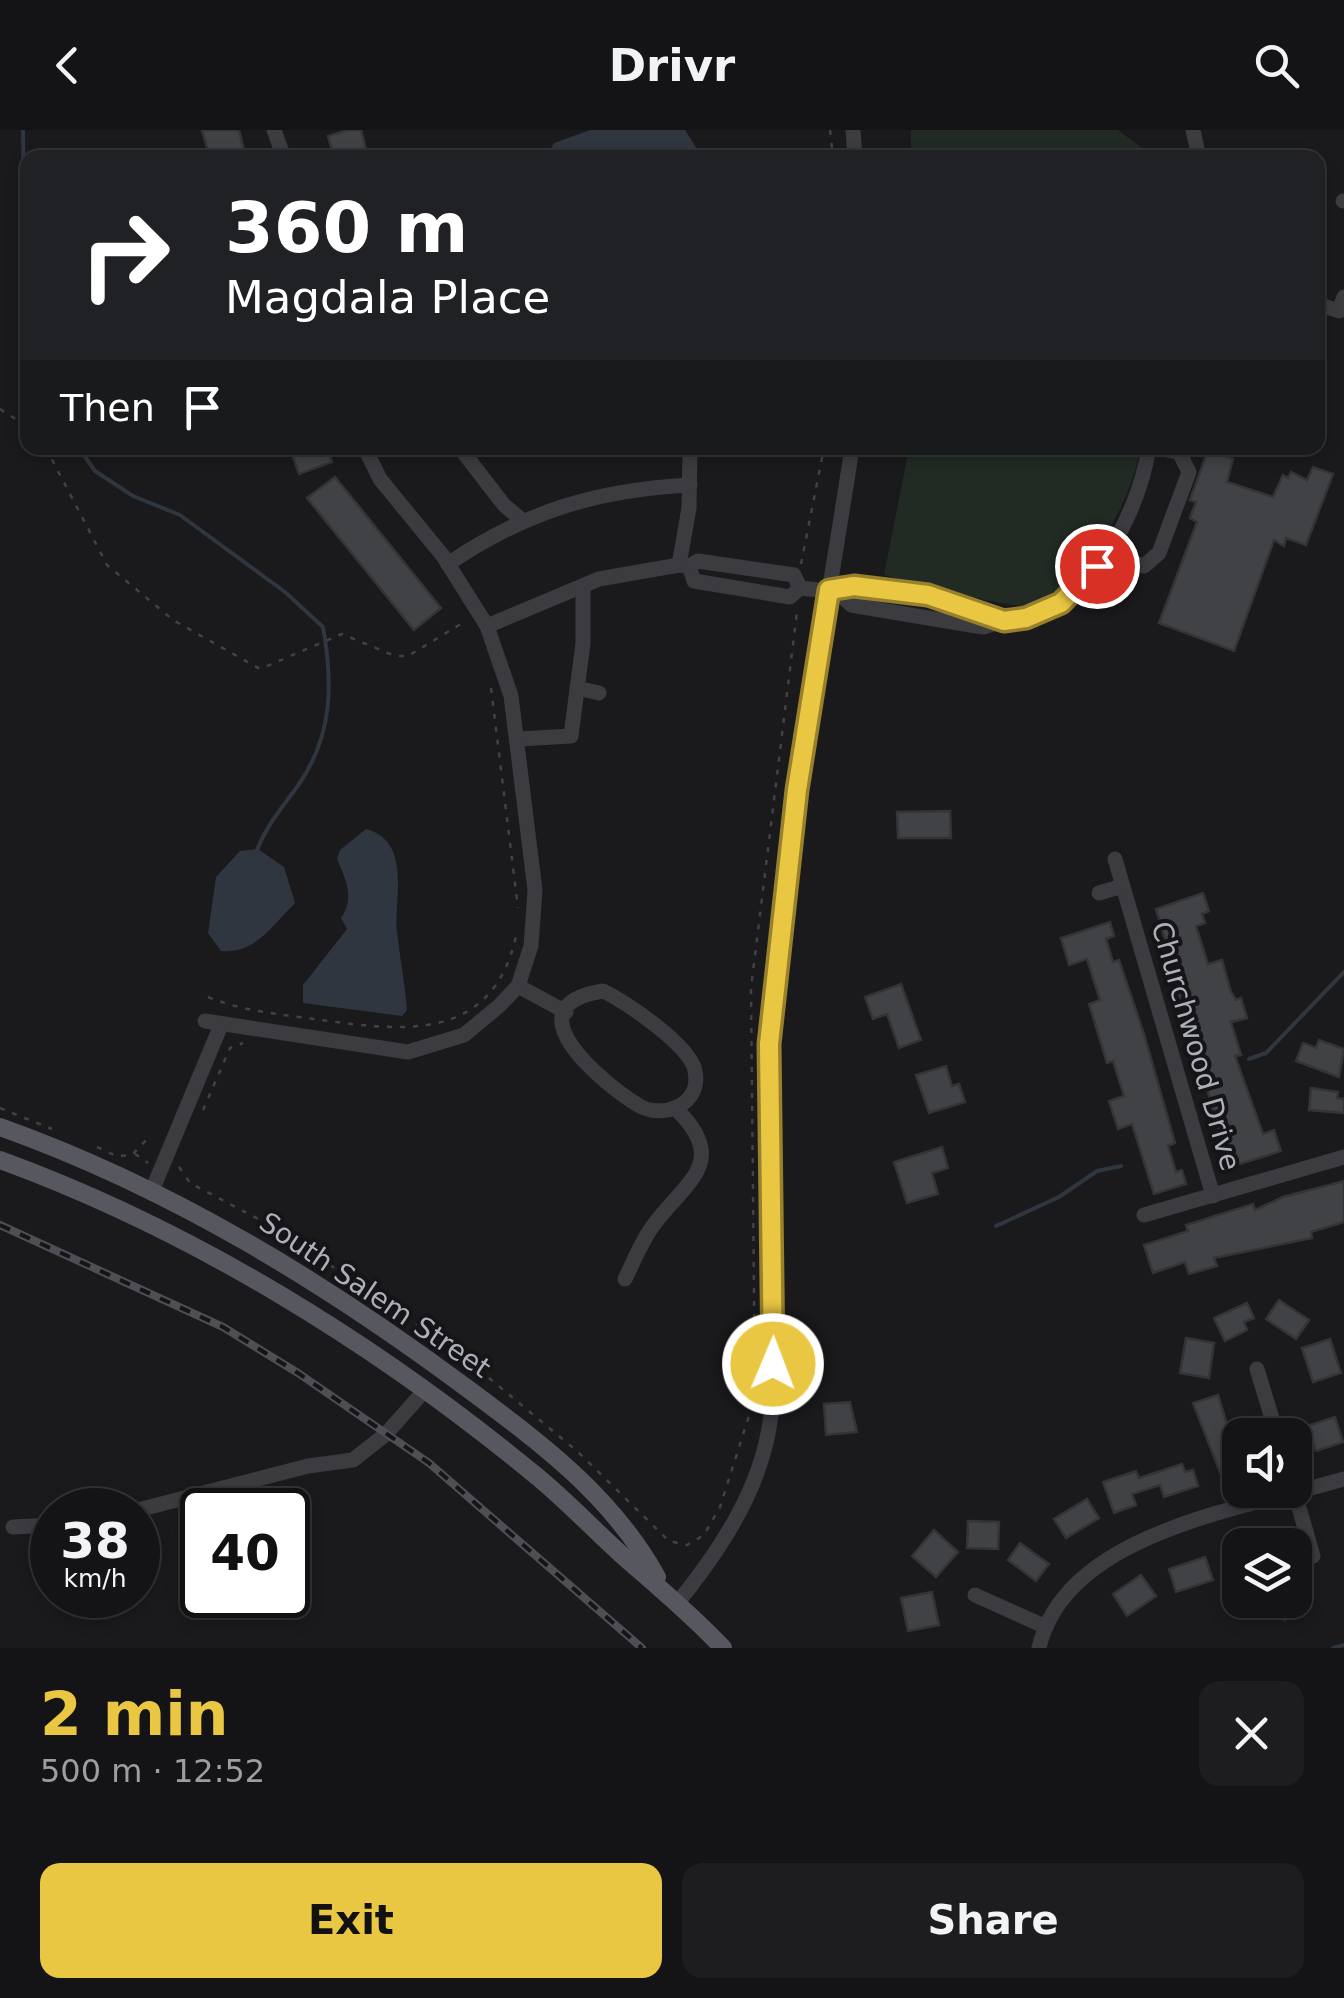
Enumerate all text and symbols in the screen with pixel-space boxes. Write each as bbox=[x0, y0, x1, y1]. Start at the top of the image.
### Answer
icon: back bbox=[40, 38, 95, 93]
icon: search bbox=[1249, 38, 1304, 93]
text: Drivr bbox=[609, 39, 735, 92]
text: 360 m bbox=[225, 187, 468, 269]
icon: right bbox=[60, 190, 190, 320]
text: Magdala Place bbox=[225, 271, 550, 324]
icon: arrive bbox=[175, 380, 230, 435]
text: Then bbox=[60, 386, 155, 430]
pin bbox=[1055, 524, 1140, 609]
icon: arrive bbox=[1070, 539, 1125, 594]
street label: Churchwood Drive bbox=[1145, 918, 1247, 1174]
street label: South Salem Street bbox=[253, 1205, 497, 1385]
position arrow bbox=[721, 1312, 825, 1416]
map controls bbox=[1222, 1418, 1312, 1618]
button: sound bbox=[1222, 1418, 1312, 1508]
speed limit sign: 40 bbox=[180, 1488, 310, 1618]
text: 38 bbox=[60, 1512, 130, 1570]
button: layers bbox=[1222, 1528, 1312, 1618]
text: km/h bbox=[63, 1564, 127, 1593]
text: 2 min bbox=[40, 1679, 228, 1749]
button: close bbox=[1199, 1681, 1304, 1786]
text: 500 m · 12:52 bbox=[40, 1752, 265, 1790]
button: Exit bbox=[40, 1863, 662, 1978]
button: Share bbox=[682, 1863, 1304, 1978]

